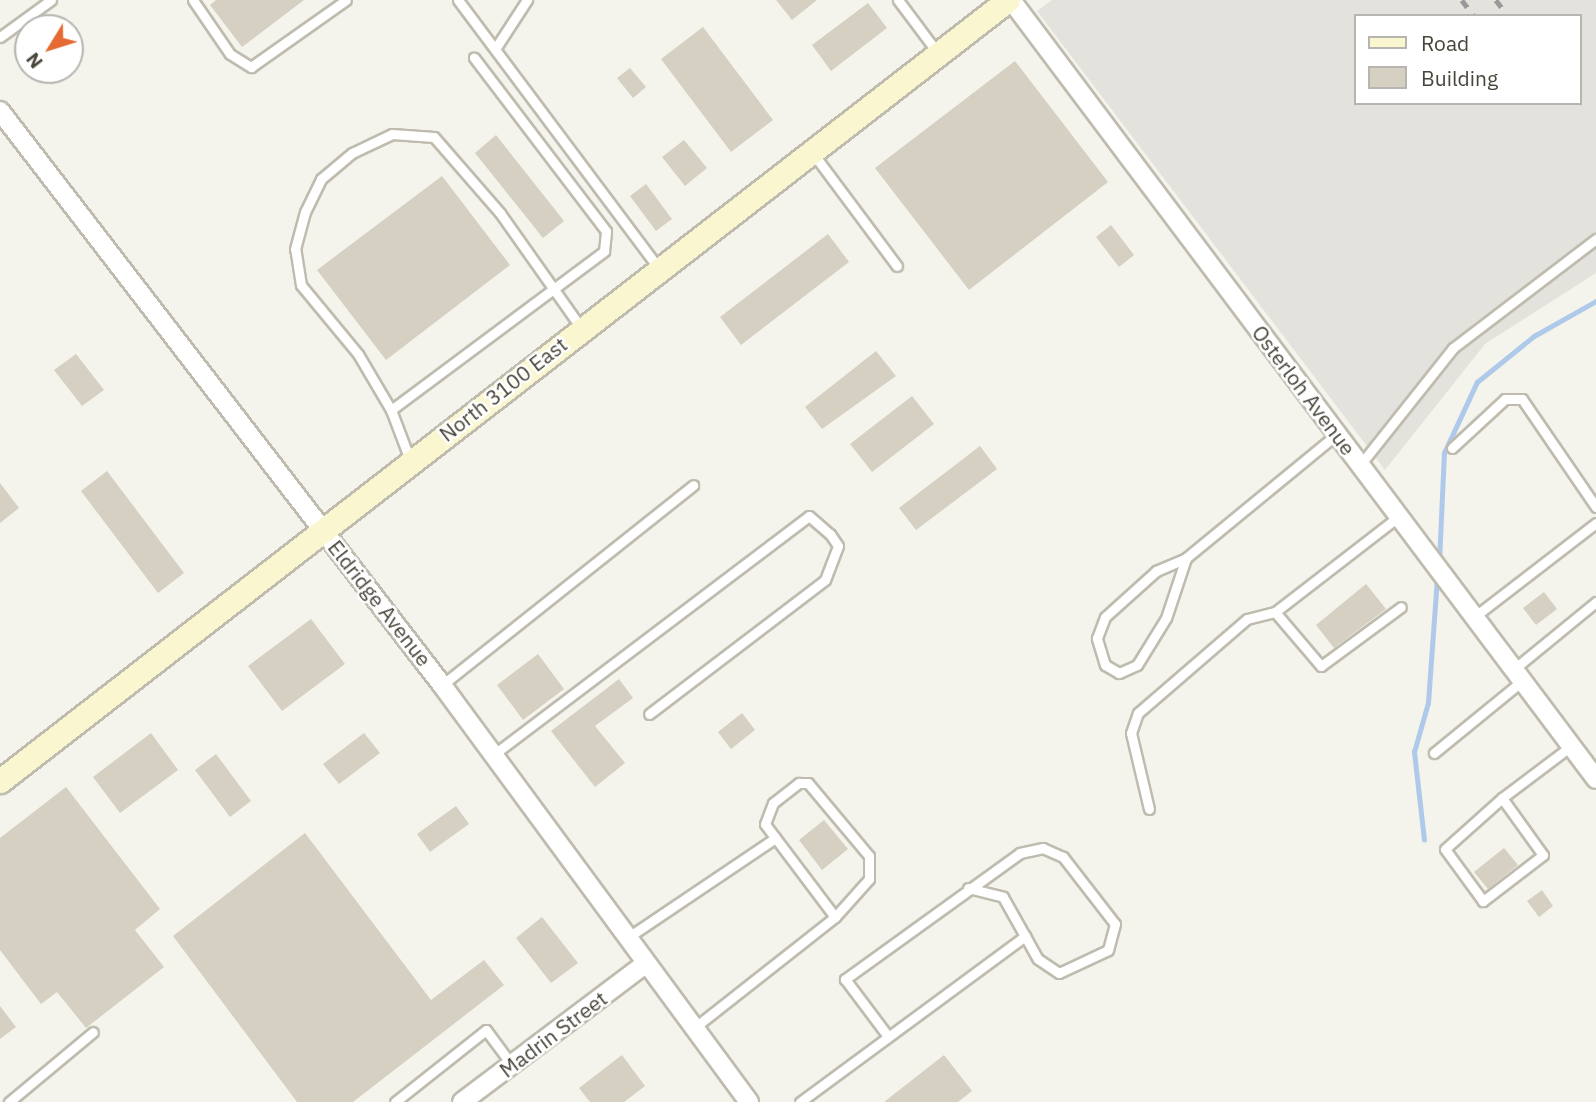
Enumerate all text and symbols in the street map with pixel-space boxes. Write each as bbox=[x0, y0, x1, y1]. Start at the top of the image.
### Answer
north arrow bbox=[14, 14, 84, 84]
legend bbox=[1354, 14, 1582, 105]
text: Road bbox=[1421, 29, 1469, 57]
text: N bbox=[20, 48, 48, 74]
text: Building bbox=[1421, 64, 1498, 92]
street label: Osterloh Avenue bbox=[1247, 320, 1361, 460]
street label: North 3100 East bbox=[434, 331, 572, 447]
street label: Eldridge Avenue bbox=[323, 535, 437, 671]
street label: Madrin Street bbox=[494, 985, 612, 1083]

